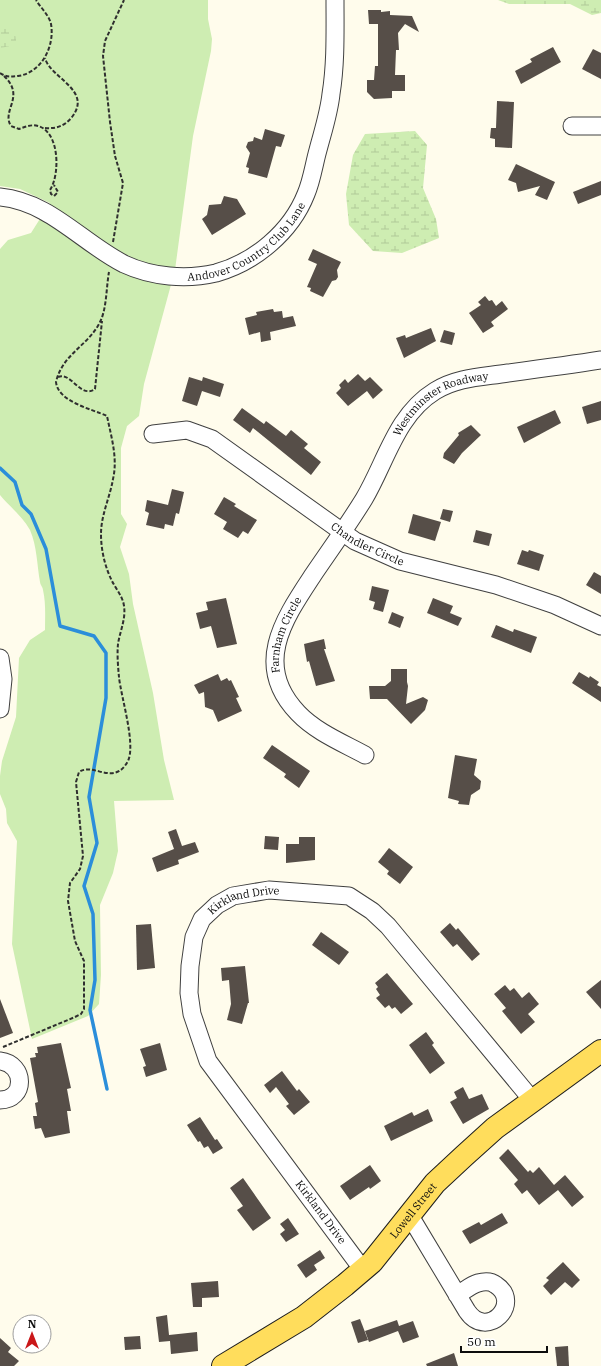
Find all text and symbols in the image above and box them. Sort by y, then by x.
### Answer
street label: Andover Country Club Lane [187,200,308,284]
street label: Westminster Roadway [390,369,489,438]
street label: Chandler Circle [328,519,405,569]
street label: Farnham Circle [268,594,304,674]
street label: Kirkland Drive [204,883,280,917]
street label: Kirkland Drive [293,1177,349,1247]
street label: Lowell Street [387,1180,440,1241]
north arrow [12,1314,52,1354]
text: N [28,1317,37,1331]
scale bar [461,1328,547,1354]
text: 50 m [467,1334,496,1349]

